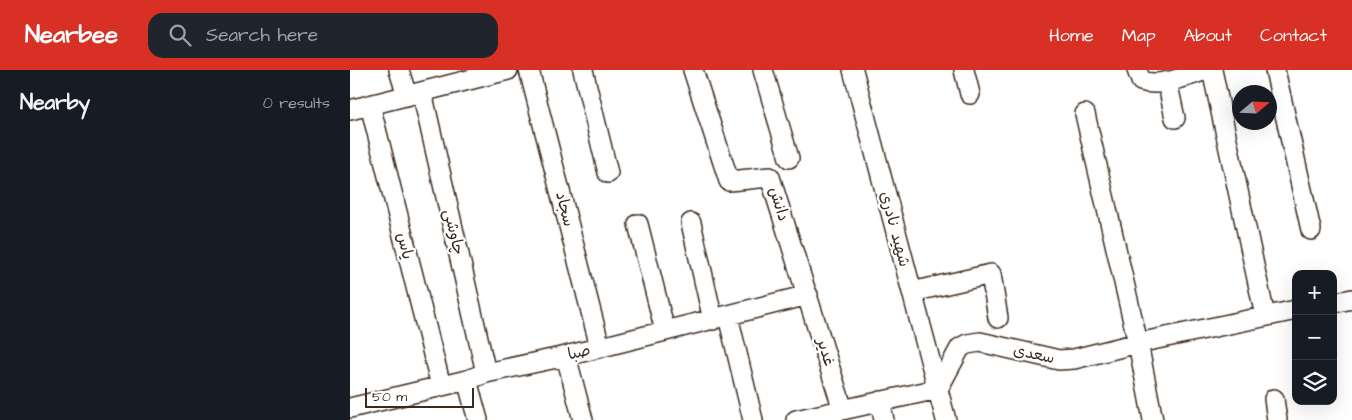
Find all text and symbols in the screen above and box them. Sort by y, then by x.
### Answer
search box [148,13,498,58]
text: Nearbee [25,18,118,52]
icon: search [166,21,194,49]
text: Search here [206,22,318,49]
text: Home [1049,23,1094,48]
text: Map [1122,23,1156,48]
text: About [1184,23,1232,48]
text: Contact [1260,23,1327,48]
north arrow [1232,85,1277,130]
text: Nearby [20,88,90,117]
text: 0 results [263,92,330,114]
street label: دانش [763,184,795,224]
street label: سجاد [550,189,580,229]
street label: شهید نادری [874,189,916,269]
street label: چاوشی [438,207,470,257]
street label: یاس [391,230,419,262]
map controls [1292,270,1337,405]
button: + [1292,270,1337,315]
button: − [1292,315,1337,360]
street label: غدیر [811,333,841,369]
street label: صبا [565,339,593,365]
street label: سعدی [1011,339,1057,369]
button: layers [1292,360,1337,405]
scale bar [365,385,474,408]
text: 50 m [372,387,407,407]

